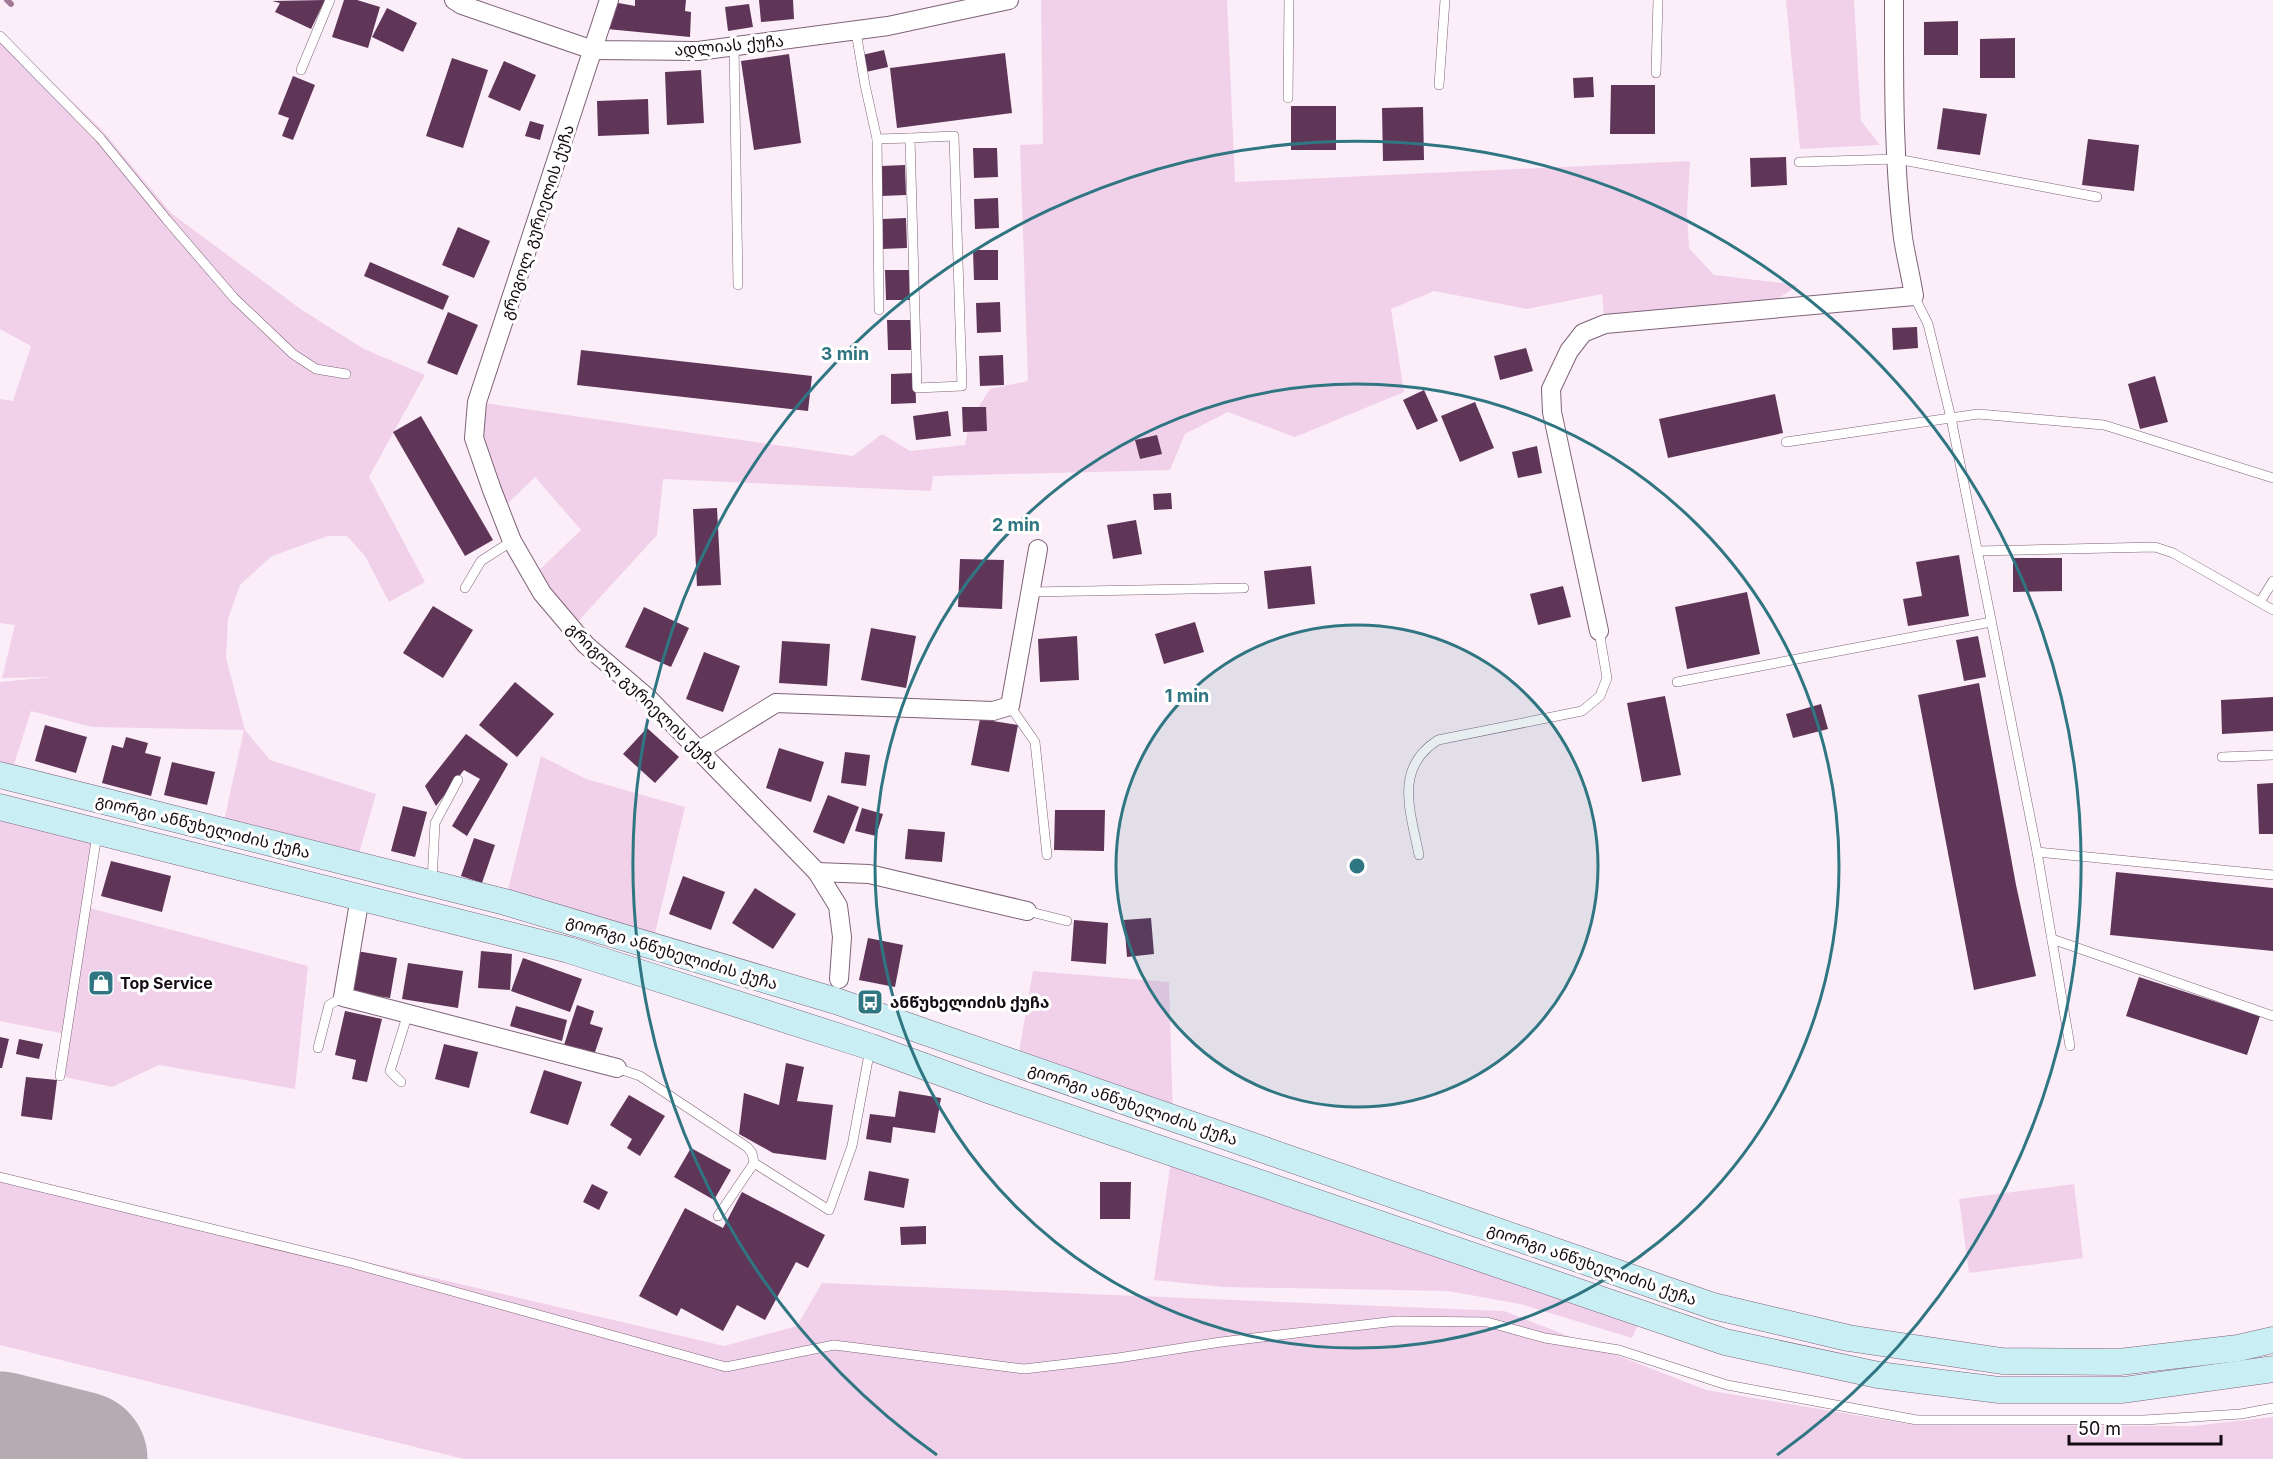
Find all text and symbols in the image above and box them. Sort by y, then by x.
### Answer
street label: ადლიას ქუჩა [673,30,785,61]
street label: გრიგოლ გურიელის ქუჩა [496,122,579,322]
text: 3 min [821,343,869,364]
text: 2 min [992,514,1040,535]
street label: გრიგოლ გურიელის ქუჩა [562,618,723,775]
text: 1 min [1165,685,1209,706]
street label: გიორგი ანწუხელიძის ქუჩა [93,790,312,863]
centre of rings [1347,856,1367,876]
street label: გიორგი ანწუხელიძის ქუჩა [563,910,780,995]
shop icon: Top Service [86,968,116,998]
place label: Top Service [120,973,213,993]
bus stop icon: ანწუხელიძის ქუჩა [855,987,885,1017]
place label: ანწუხელიძის ქუჩა [890,992,1049,1013]
street label: გიორგი ანწუხელიძის ქუჩა [1025,1059,1240,1150]
street label: გიორგი ანწუხელიძის ქუჩა [1484,1219,1699,1310]
scale bar [2069,1408,2220,1446]
text: 50 m [2078,1418,2121,1439]

